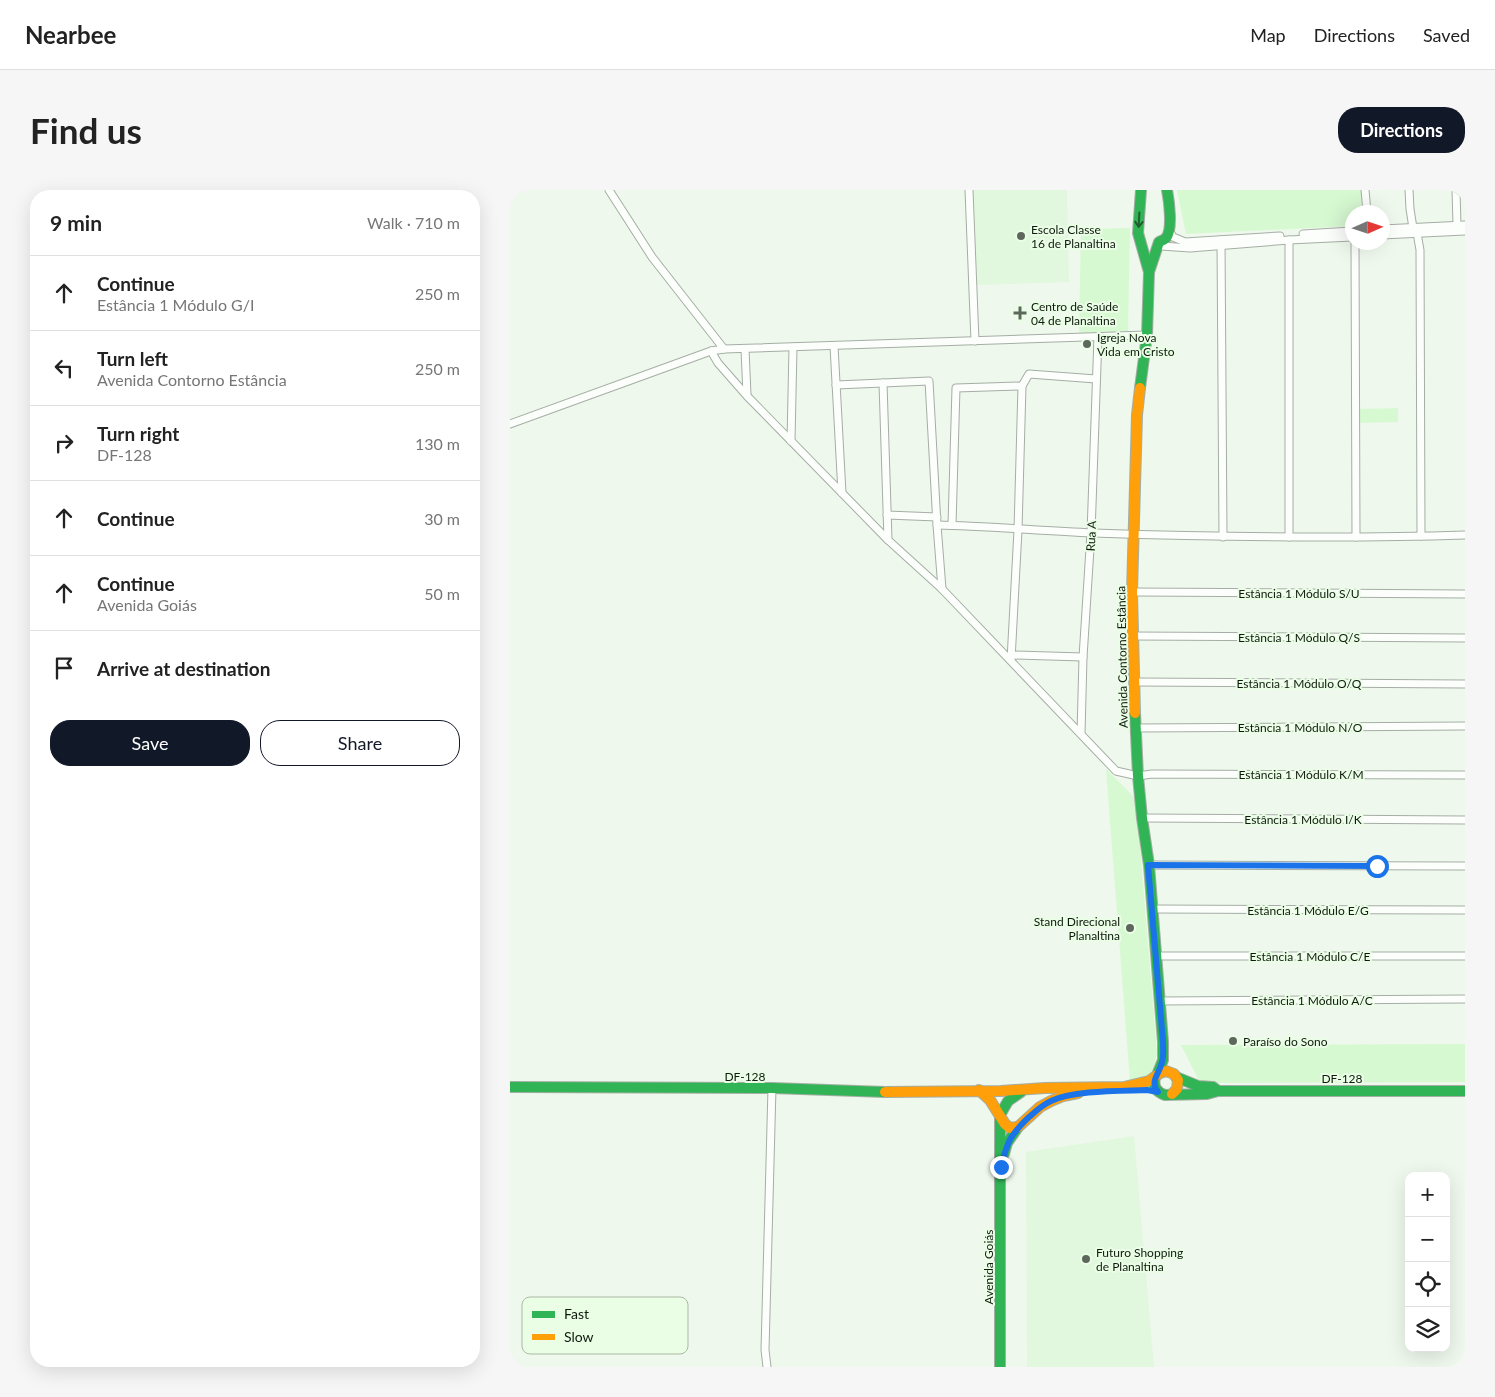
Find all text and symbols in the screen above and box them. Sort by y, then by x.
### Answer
text: Nearbee [25,20,116,49]
text: Map [1250,24,1286,46]
text: Directions [1314,24,1395,46]
text: Saved [1423,24,1470,46]
button: Directions [1338,107,1465,153]
text: Find us [30,109,142,151]
north arrow [1345,205,1390,250]
text: 9 min [50,210,102,235]
one-way arrow [1134,211,1143,227]
text: Walk · 710 m [367,213,460,232]
place label: Escola Classe 16 de Planaltina [1031,222,1116,251]
marker: Escola Classe 16 de Planaltina [1015,230,1027,242]
text: Continue [97,272,175,295]
icon: ahead [50,279,78,307]
text: 250 m [415,284,460,303]
text: Estância 1 Módulo G/I [97,295,254,314]
place label: Centro de Saúde 04 de Planaltina [1031,299,1118,328]
marker: Centro de Saúde 04 de Planaltina [1013,306,1027,320]
place label: Igreja Nova Vida em Cristo [1097,330,1175,359]
marker: Igreja Nova Vida em Cristo [1081,338,1093,350]
text: Turn left [97,347,168,370]
icon: left [50,354,78,382]
text: 250 m [415,359,460,378]
text: Avenida Contorno Estância [97,370,287,389]
text: Turn right [97,422,179,445]
icon: right [50,429,78,457]
text: 130 m [415,434,460,453]
text: DF-128 [97,445,152,464]
icon: ahead [50,504,78,532]
text: Continue [97,507,175,530]
text: 30 m [424,509,460,528]
street label: Rua A [1083,519,1099,552]
text: Continue [97,572,175,595]
icon: ahead [50,579,78,607]
text: 50 m [424,584,460,603]
street label: Avenida Contorno Estância [1113,586,1131,728]
street label: Estância 1 Módulo S/U [1238,586,1360,601]
text: Avenida Goiás [97,595,197,614]
street label: Estância 1 Módulo Q/S [1238,630,1360,645]
icon: arrive [50,654,78,682]
text: Arrive at destination [97,657,270,680]
street label: Estância 1 Módulo O/Q [1237,676,1362,691]
button: Save [50,720,250,766]
button: Share [260,720,460,766]
street label: Estância 1 Módulo N/O [1238,720,1363,735]
street label: Estância 1 Módulo K/M [1238,767,1364,782]
street label: Estância 1 Módulo I/K [1244,812,1362,827]
route start [1366,855,1389,878]
street label: Estância 1 Módulo E/G [1247,903,1369,918]
place label: Stand Direcional Planaltina [1034,914,1120,943]
marker: Stand Direcional Planaltina [1124,922,1136,934]
street label: Estância 1 Módulo C/E [1250,949,1371,964]
street label: Estância 1 Módulo A/C [1251,993,1373,1008]
place label: Paraíso do Sono [1243,1034,1328,1049]
marker: Paraíso do Sono [1227,1035,1239,1047]
street label: DF-128 [724,1069,766,1084]
street label: DF-128 [1321,1071,1363,1086]
route end [990,1156,1013,1179]
map controls [1405,1172,1450,1352]
button: + [1405,1172,1450,1217]
button: − [1405,1217,1450,1262]
street label: Avenida Goiás [981,1230,996,1304]
place label: Futuro Shopping de Planaltina [1096,1245,1183,1274]
marker: Futuro Shopping de Planaltina [1080,1253,1092,1265]
button: locate [1405,1262,1450,1307]
legend [522,1297,688,1354]
text: Fast [564,1305,589,1322]
button: layers [1405,1307,1450,1352]
text: Slow [564,1328,594,1345]

